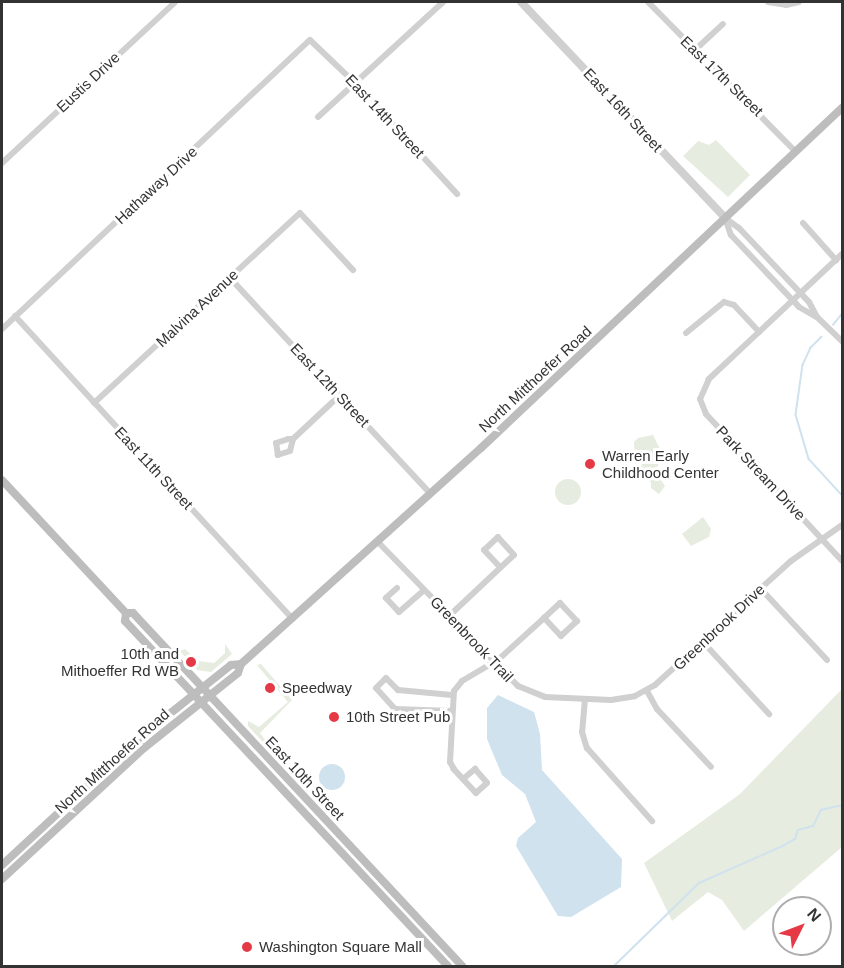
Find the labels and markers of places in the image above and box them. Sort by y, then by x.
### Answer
place label: Warren Early Childhood Center [602,446,719,481]
marker: Warren Early Childhood Center [583,457,597,471]
place label: 10th and Mithoeffer Rd WB [61,644,179,679]
marker: 10th and Mithoeffer Rd WB [184,655,198,669]
place label: Speedway [282,679,352,697]
marker: Speedway [263,681,277,695]
place label: 10th Street Pub [346,708,450,726]
marker: 10th Street Pub [327,710,341,724]
place label: Washington Square Mall [259,938,422,956]
marker: Washington Square Mall [240,940,254,954]

